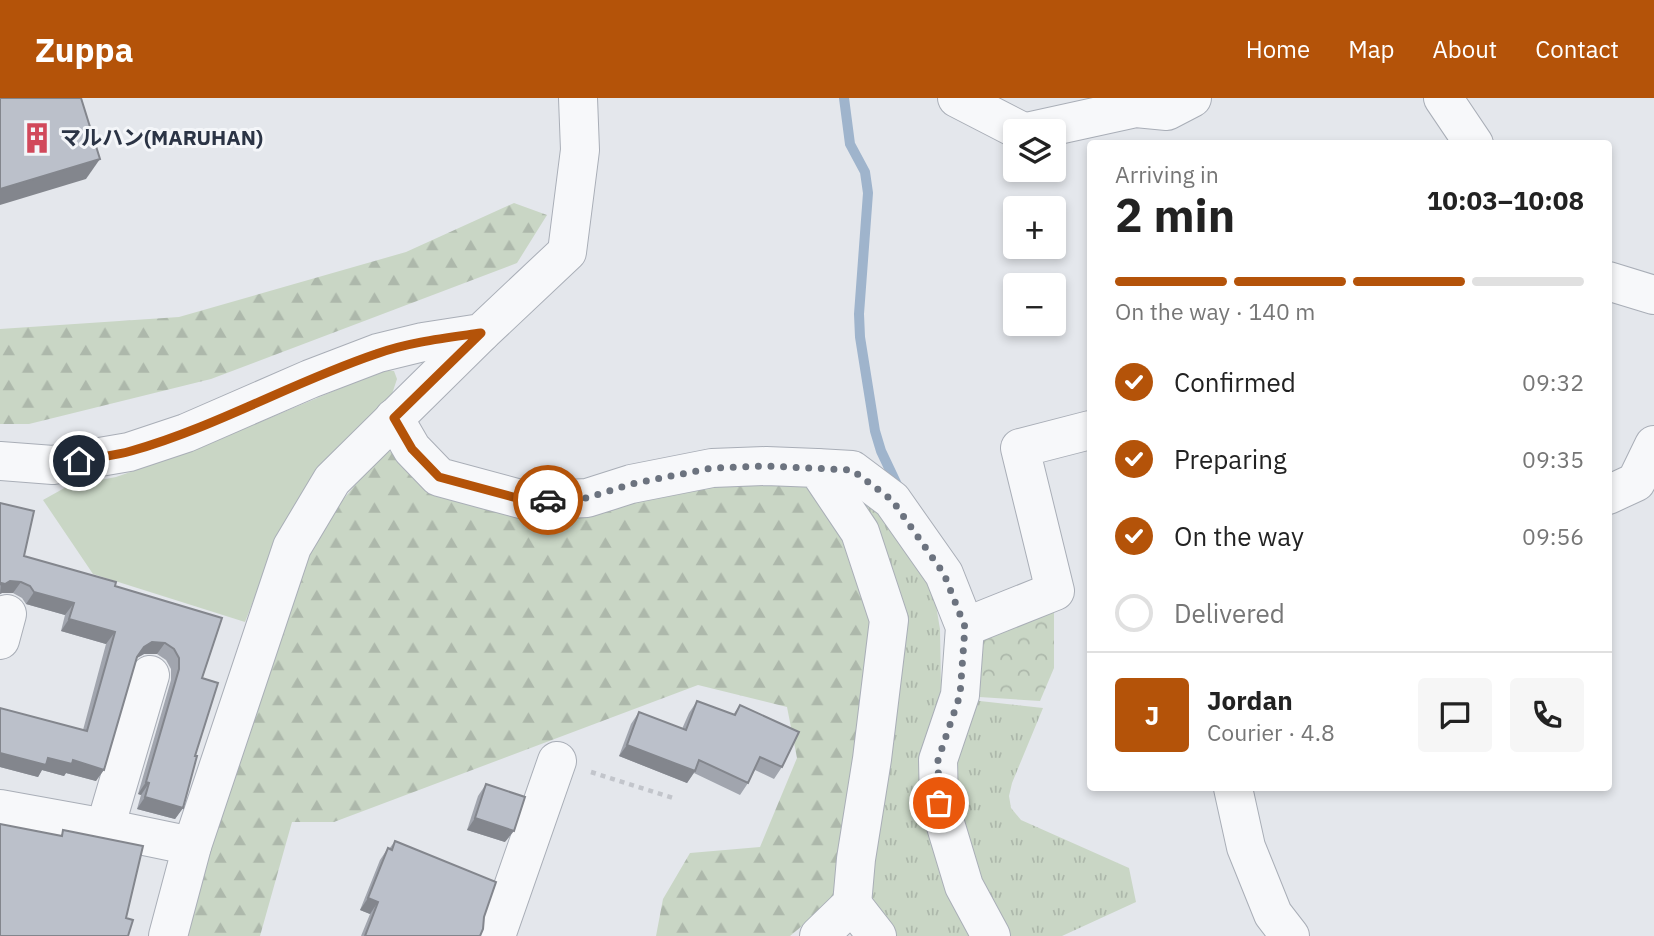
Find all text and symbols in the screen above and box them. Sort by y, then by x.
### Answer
text: Zuppa [35,28,133,71]
text: Home [1246,33,1310,65]
text: Map [1348,33,1394,65]
text: About [1432,33,1497,65]
text: Contact [1535,33,1619,65]
map controls [1003,119,1066,336]
button: layers [1003,119,1066,182]
building icon: マルハン(MARUHAN) [20,121,54,155]
place label: マルハン(MARUHAN) [60,123,263,151]
text: Arriving in [1115,159,1219,189]
text: 10:03–10:08 [1427,183,1584,217]
text: 2 min [1115,185,1235,245]
button: + [1003,196,1066,259]
button: − [1003,273,1066,336]
text: On the way · 140 m [1115,296,1315,326]
icon: check [1115,363,1153,401]
text: Confirmed [1174,365,1296,399]
text: 09:32 [1522,367,1584,397]
pin [49,431,109,491]
icon: check [1115,440,1153,478]
icon: home [60,442,98,480]
text: Preparing [1174,442,1287,476]
text: 09:35 [1522,444,1584,474]
courier [513,465,583,535]
icon: car [529,481,567,519]
icon: check [1115,517,1153,555]
text: On the way [1174,519,1304,553]
text: 09:56 [1522,521,1584,551]
text: Delivered [1174,596,1285,630]
button: chat [1418,678,1492,752]
button: phone [1510,678,1584,752]
text: Jordan [1207,683,1293,717]
text: J [1145,698,1159,732]
text: Courier · 4.8 [1207,717,1335,747]
pin [909,773,969,833]
icon: bag [920,784,958,822]

